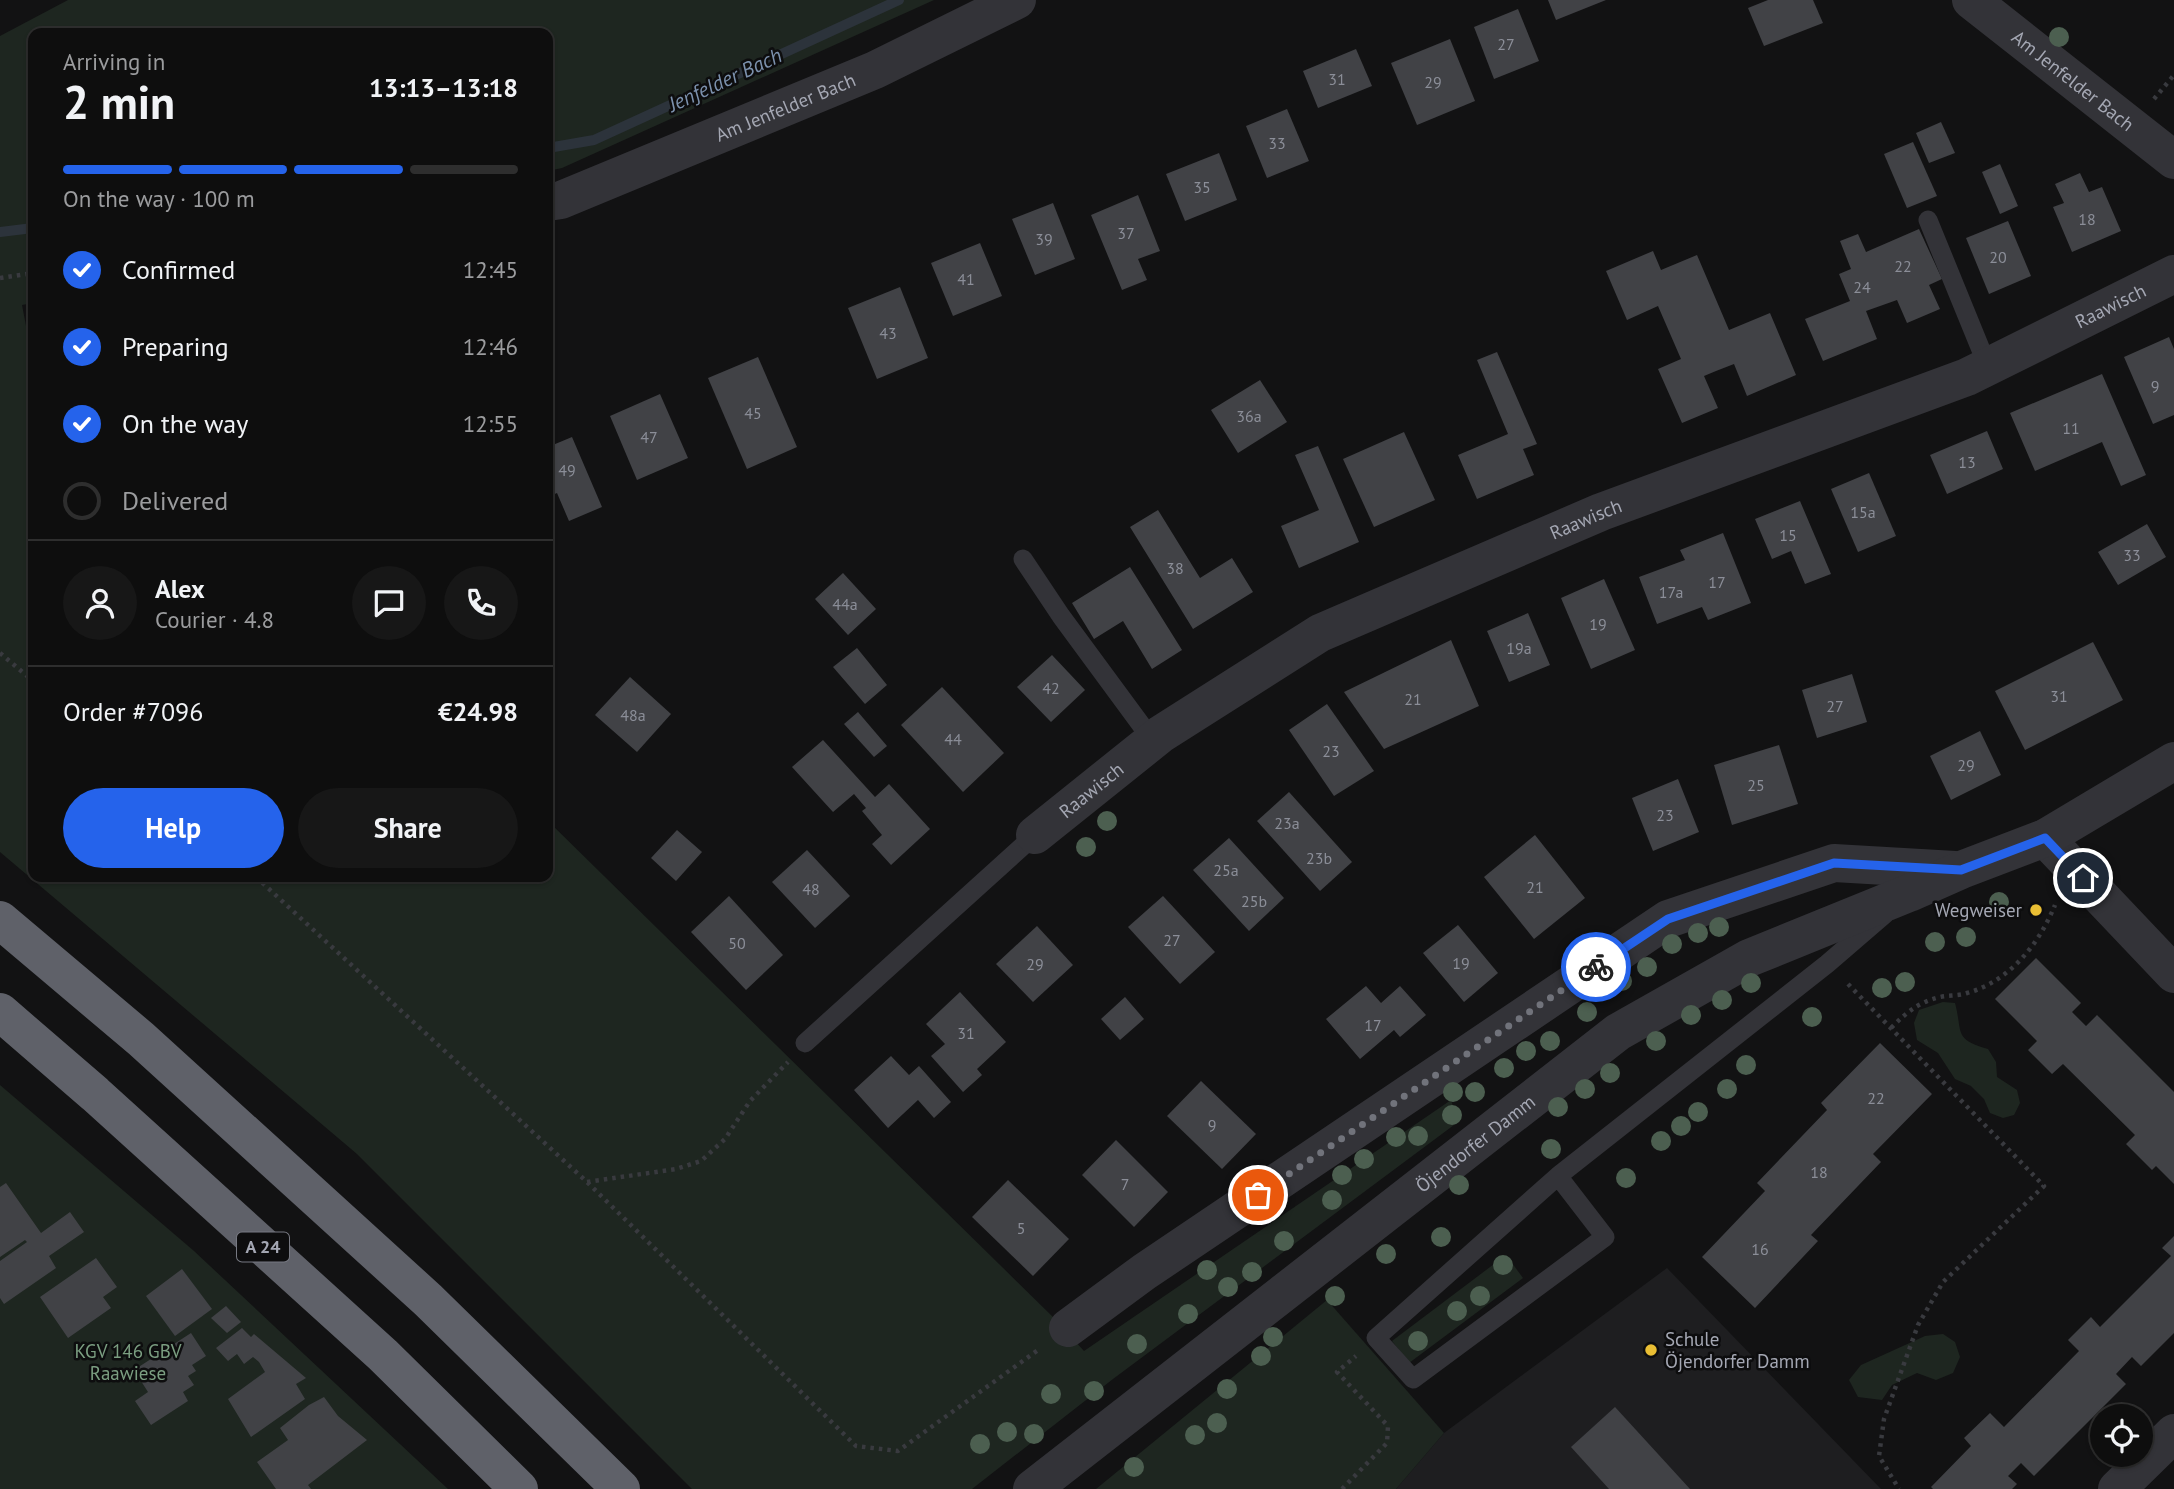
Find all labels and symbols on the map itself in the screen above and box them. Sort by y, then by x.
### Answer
street label: Am Jenfelder Bach [2007,25,2139,136]
house number: 27 [1497,34,1515,54]
water label: Jenfelder Bach [662,41,786,119]
street label: Am Jenfelder Bach [712,67,859,147]
house number: 31 [1328,69,1346,89]
house number: 29 [1424,72,1442,92]
house number: 33 [1268,133,1286,153]
house number: 35 [1193,177,1211,197]
house number: 18 [2078,209,2096,229]
house number: 37 [1117,223,1135,243]
house number: 39 [1035,229,1053,249]
house number: 20 [1989,247,2007,267]
house number: 22 [1894,256,1912,276]
house number: 41 [957,269,975,289]
house number: 24 [1853,277,1871,297]
street label: Raawisch [2071,278,2150,333]
house number: 43 [879,323,897,343]
house number: 9 [2151,376,2159,396]
house number: 45 [744,403,762,423]
house number: 36a [1236,406,1262,426]
house number: 11 [2062,418,2080,438]
house number: 47 [640,427,658,447]
house number: 13 [1958,452,1976,472]
house number: 49 [558,460,576,480]
street label: Raawisch [1546,493,1625,545]
house number: 15a [1850,502,1876,522]
house number: 15 [1779,525,1797,545]
house number: 33 [2123,545,2141,565]
house number: 38 [1166,558,1184,578]
house number: 17 [1708,572,1726,592]
house number: 17a [1659,582,1683,602]
house number: 44a [832,594,858,614]
house number: 19 [1589,614,1607,634]
house number: 19a [1506,638,1532,658]
house number: 42 [1042,678,1060,698]
house number: 31 [2050,686,2068,706]
house number: 21 [1404,689,1422,709]
house number: 27 [1826,696,1844,716]
house number: 48a [620,705,646,725]
house number: 44 [944,729,962,749]
house number: 23 [1322,741,1340,761]
house number: 29 [1957,755,1975,775]
street label: Raawisch [1054,757,1128,823]
house number: 25 [1747,775,1765,795]
house number: 23 [1656,805,1674,825]
house number: 23a [1274,813,1300,833]
house number: 23b [1306,848,1332,868]
pin [2053,848,2113,908]
house number: 25a [1213,860,1239,880]
house number: 21 [1526,877,1544,897]
house number: 48 [802,879,820,899]
house number: 25b [1241,891,1267,911]
place label: Wegweiser [1935,898,2023,922]
marker: Wegweiser [2028,902,2044,918]
house number: 27 [1163,930,1181,950]
courier [1561,932,1631,1002]
house number: 50 [728,933,746,953]
house number: 19 [1452,953,1470,973]
house number: 29 [1026,954,1044,974]
house number: 17 [1364,1015,1382,1035]
house number: 31 [957,1023,975,1043]
house number: 22 [1867,1088,1885,1108]
street label: Öjendorfer Damm [1411,1089,1540,1197]
house number: 9 [1208,1115,1216,1135]
house number: 18 [1810,1162,1828,1182]
pin [1228,1165,1288,1225]
house number: 7 [1121,1174,1129,1194]
house number: 5 [1017,1218,1025,1238]
road number: A 24 [237,1232,289,1262]
house number: 16 [1751,1239,1769,1259]
place label: Schule Öjendorfer Damm [1665,1327,1810,1373]
park label: KGV 146 GBV Raawiese [74,1339,182,1385]
marker: Schule Öjendorfer Damm [1643,1342,1659,1358]

